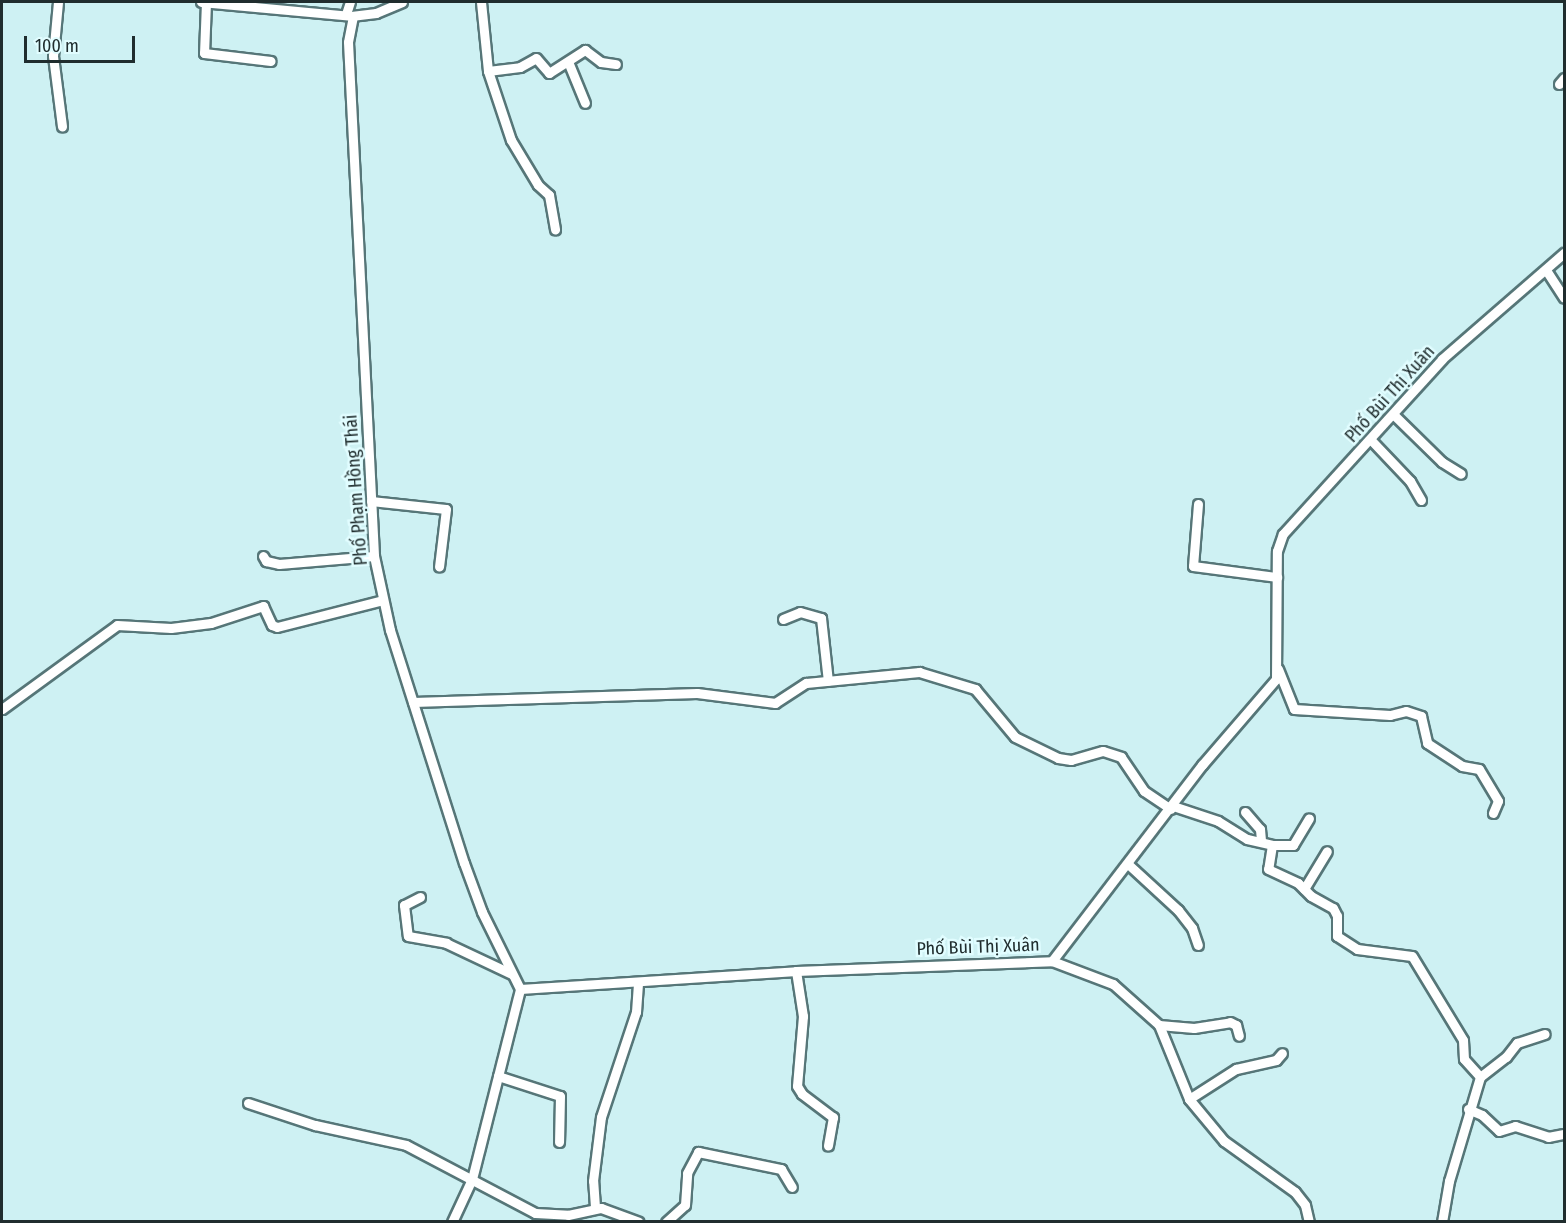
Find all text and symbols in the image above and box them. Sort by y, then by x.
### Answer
scale bar [27,24,138,62]
text: 100 m [35,35,79,57]
street label: Phố Bùi Thị Xuân [1341,341,1439,447]
street label: Phố Phạm Hồng Thái [340,414,372,566]
street label: Phố Bùi Thị Xuân [916,934,1040,960]

